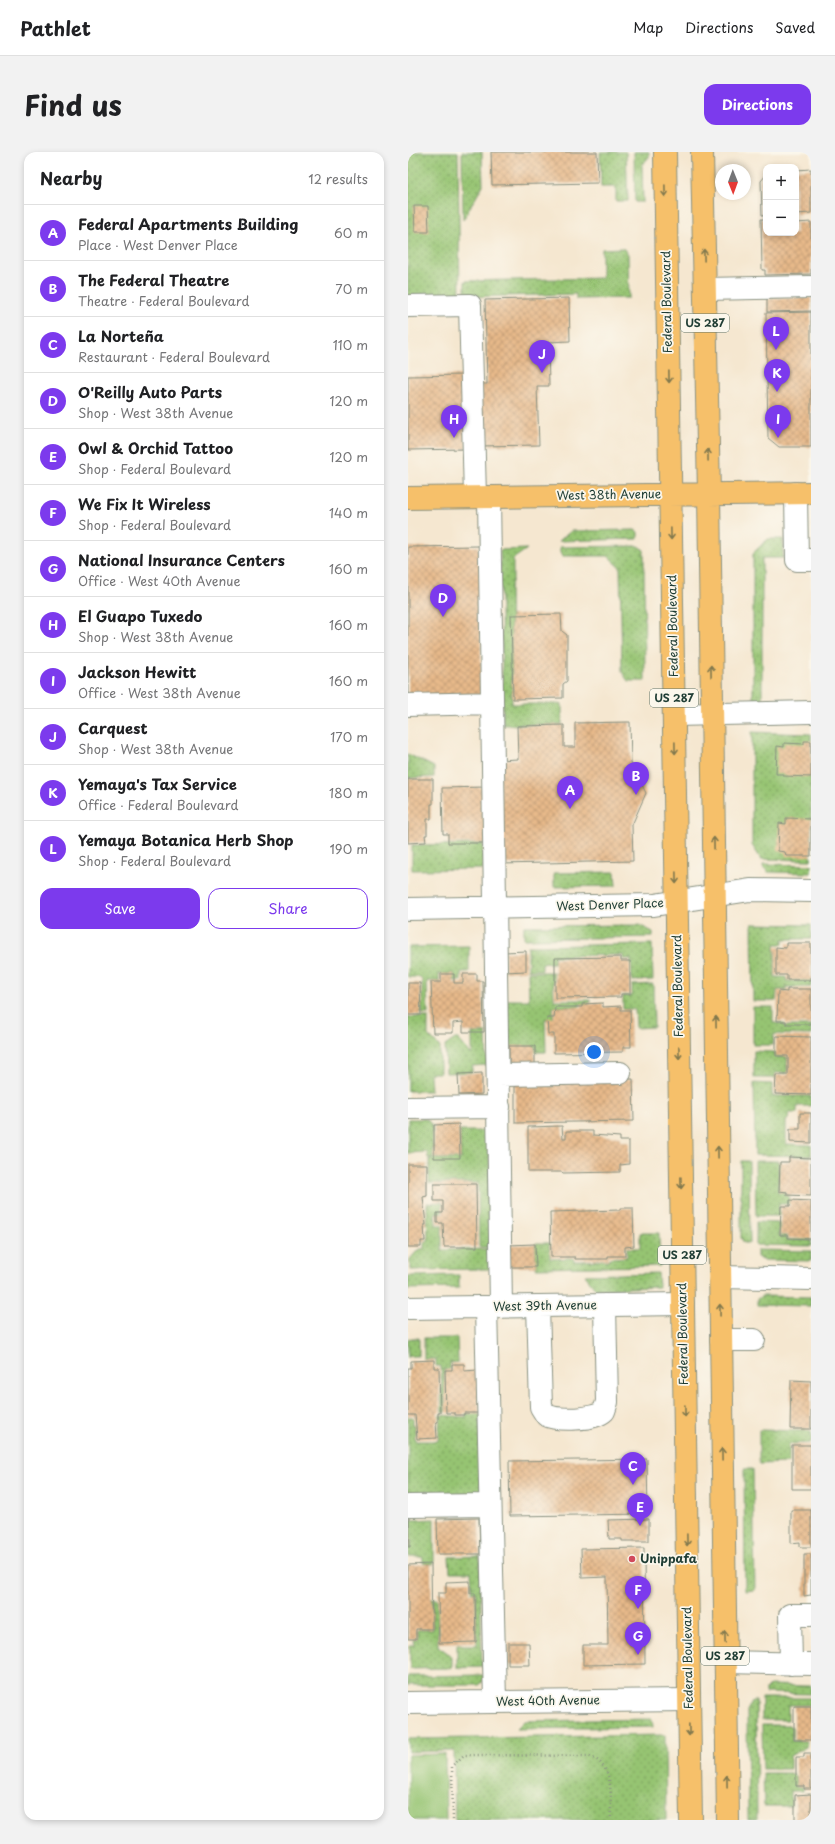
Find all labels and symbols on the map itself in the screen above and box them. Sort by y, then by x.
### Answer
north arrow [715,164,751,200]
one-way arrow [662,184,669,197]
one-way arrow [700,249,708,262]
street label: Federal Boulevard [656,250,676,354]
road number: US 287 [681,314,729,332]
pin: L [763,317,789,350]
pin: J [529,340,555,373]
pin: K [764,359,790,392]
one-way arrow [665,370,673,383]
pin: H [441,405,467,438]
pin: I [765,405,791,438]
one-way arrow [705,449,712,462]
street label: West 38th Avenue [557,484,662,504]
one-way arrow [668,527,675,540]
street label: Federal Boulevard [662,574,682,678]
pin: D [430,584,456,617]
one-way arrow [707,665,715,678]
road number: US 287 [650,689,698,707]
one-way arrow [671,741,679,754]
pin: B [623,762,649,795]
pin: A [557,776,583,809]
one-way arrow [710,837,718,850]
one-way arrow [673,871,680,884]
street label: West Denver Place [556,893,664,915]
street label: Federal Boulevard [667,934,687,1038]
one-way arrow [712,1016,720,1029]
your location [584,1042,604,1062]
one-way arrow [675,1046,683,1059]
one-way arrow [714,1146,722,1159]
one-way arrow [677,1176,685,1189]
road number: US 287 [658,1246,706,1264]
street label: Federal Boulevard [672,1282,692,1386]
street label: West 39th Avenue [493,1295,597,1315]
one-way arrow [717,1304,724,1317]
one-way arrow [681,1404,688,1417]
one-way arrow [718,1448,726,1461]
pin: C [620,1452,646,1485]
pin: E [627,1493,653,1526]
one-way arrow [683,1533,690,1546]
place label: Unippafa [640,1549,698,1567]
marker: Unippafa [627,1554,637,1564]
pin: F [625,1576,651,1609]
street label: Federal Boulevard [677,1606,697,1710]
pin: G [625,1622,651,1655]
one-way arrow [721,1631,729,1644]
road number: US 287 [701,1647,749,1665]
street label: West 40th Avenue [496,1690,601,1710]
one-way arrow [685,1723,693,1736]
one-way arrow [723,1775,731,1788]

